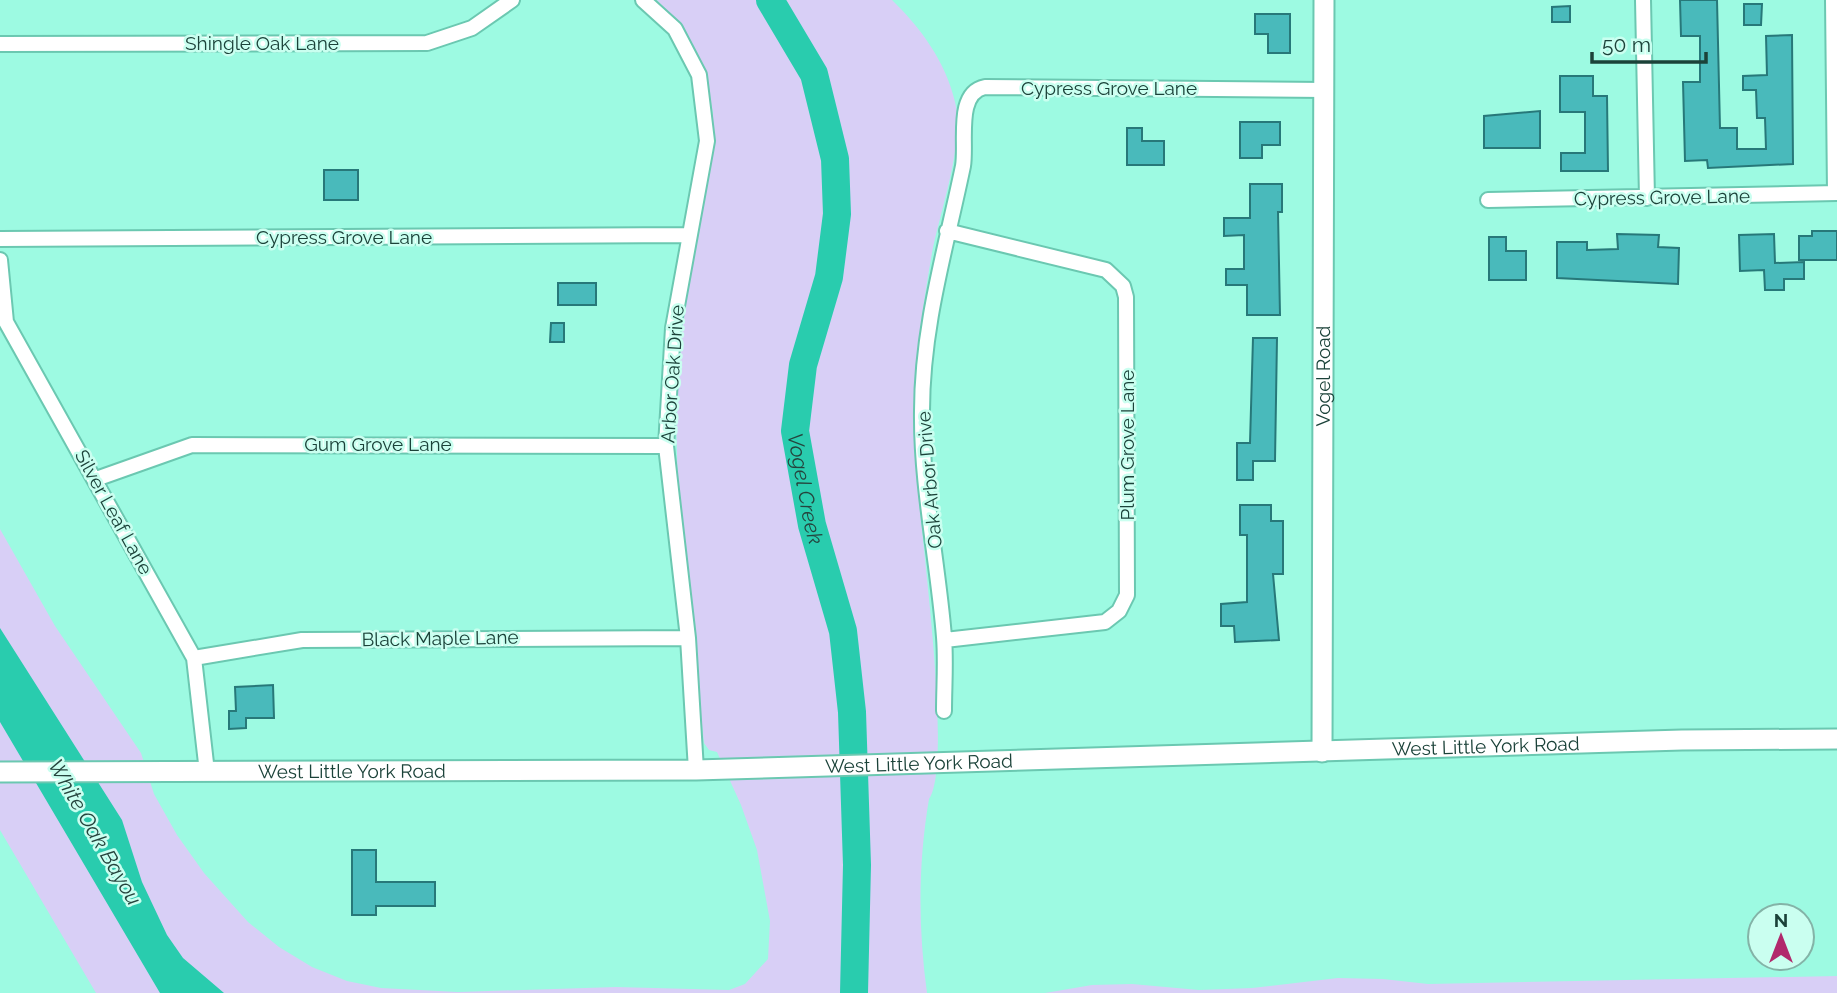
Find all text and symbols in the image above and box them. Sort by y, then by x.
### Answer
scale bar [1592,21,1706,65]
street label: Shingle Oak Lane [185,32,339,54]
text: 50 m [1602,32,1651,57]
street label: Cypress Grove Lane [1021,77,1197,99]
street label: Cypress Grove Lane [1574,184,1750,210]
street label: Cypress Grove Lane [256,226,432,248]
street label: Arbor Oak Drive [656,304,688,444]
street label: Vogel Road [1312,326,1334,426]
street label: Plum Grove Lane [1116,370,1138,520]
street label: Oak Arbor Drive [912,410,946,550]
water label: Vogel Creek [783,431,829,547]
street label: Gum Grove Lane [304,433,452,455]
street label: Silver Leaf Lane [71,446,157,578]
street label: Black Maple Lane [361,626,519,650]
street label: West Little York Road [1391,732,1580,760]
street label: West Little York Road [825,749,1013,777]
water label: White Oak Bayou [43,755,147,909]
street label: West Little York Road [258,760,446,782]
north arrow [1746,902,1816,972]
text: N [1774,909,1788,931]

